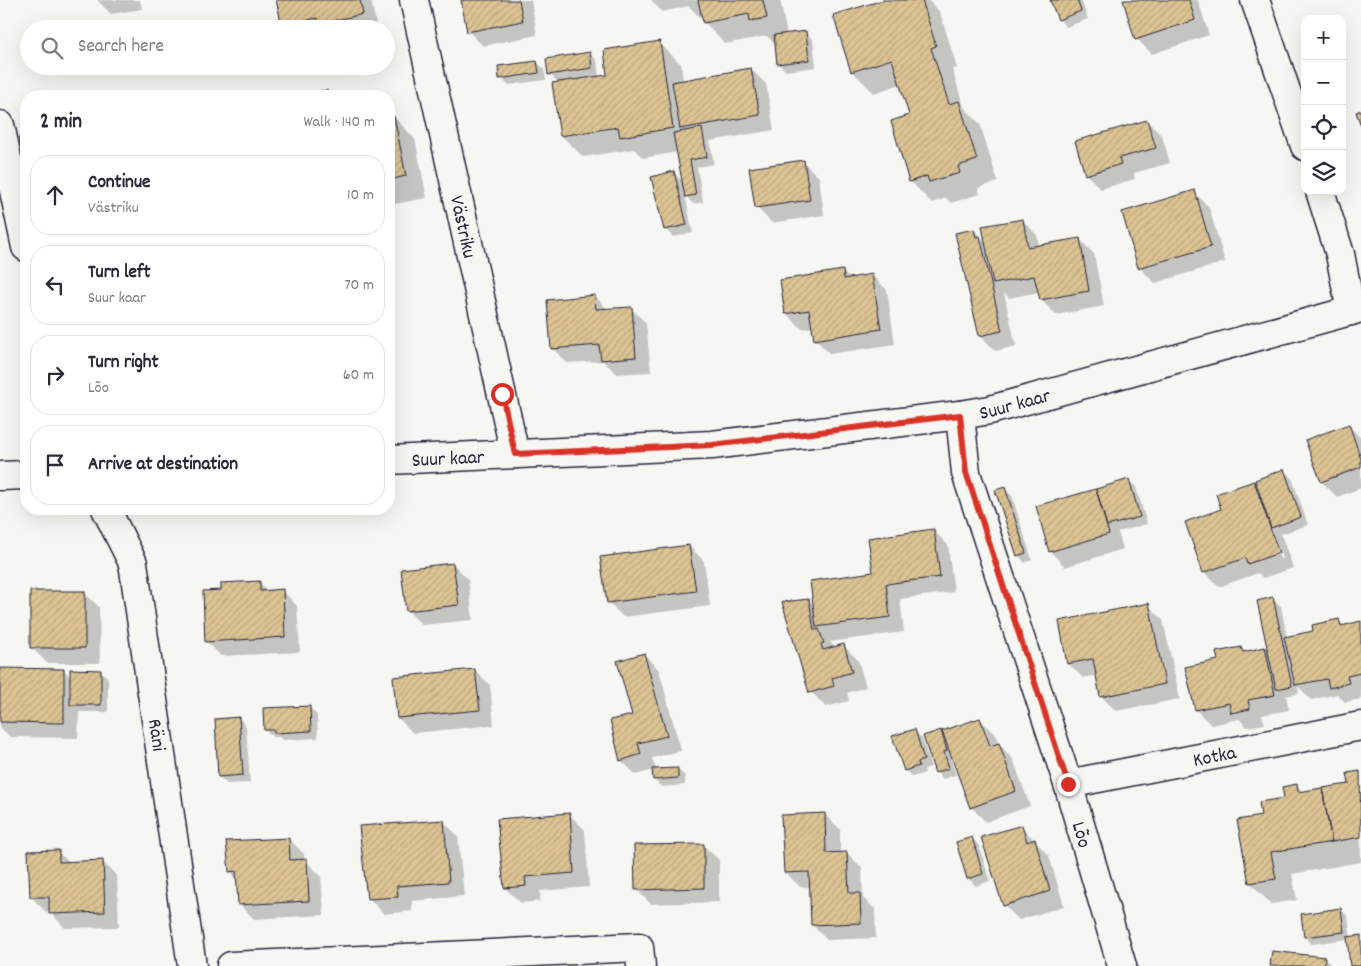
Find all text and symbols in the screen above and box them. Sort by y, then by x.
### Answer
map controls [1301,15,1346,195]
button: + [1301,15,1346,60]
search box [20,20,395,75]
icon: search [38,34,66,62]
text: Search here [78,34,164,61]
button: − [1301,60,1346,105]
button: locate [1301,105,1346,150]
text: 2 min [40,108,82,138]
text: Walk · 140 m [303,111,375,134]
button: layers [1301,150,1346,195]
text: Continue [88,170,150,197]
icon: ahead [41,181,69,209]
text: 10 m [347,184,374,207]
street label: Västriku [441,193,482,261]
text: Västriku [88,197,139,220]
text: Turn left [88,260,151,287]
icon: left [41,271,69,299]
text: 70 m [344,274,374,297]
text: Suur kaar [88,287,146,310]
text: Turn right [88,350,159,377]
icon: right [41,361,69,389]
text: 60 m [343,364,374,387]
text: Lõo [88,377,109,400]
route start [491,383,514,406]
street label: Suur kaar [978,383,1055,429]
street label: Suur kaar [411,445,486,476]
icon: arrive [41,451,69,479]
text: Arrive at destination [88,452,238,479]
street label: Räni [139,717,171,754]
street label: Kotka [1191,740,1239,776]
route end [1057,773,1080,796]
street label: Lõo [1063,819,1097,852]

